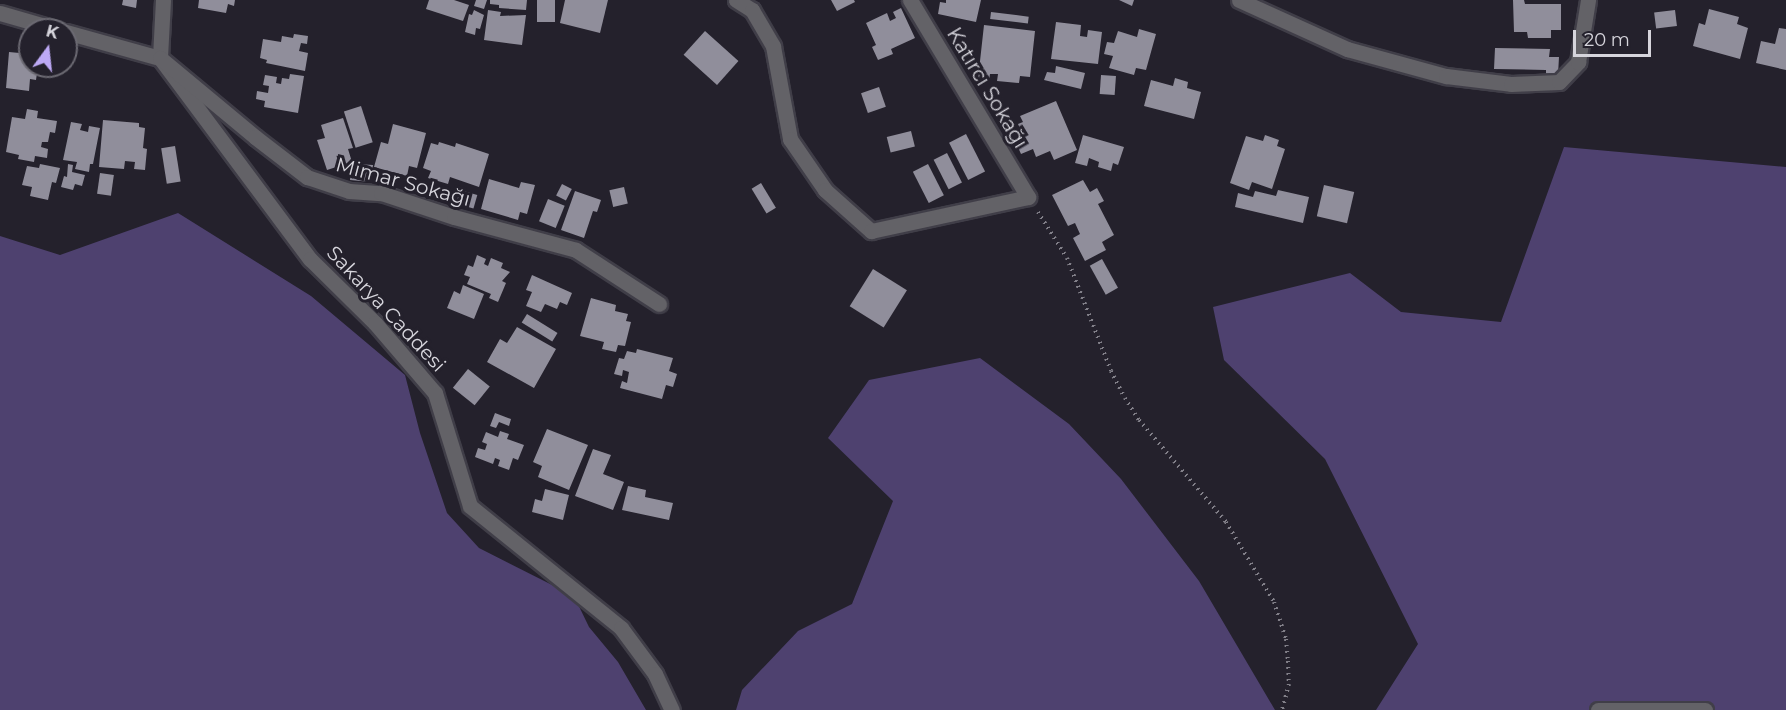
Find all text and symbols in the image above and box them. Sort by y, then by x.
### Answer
north arrow [18,18,78,78]
scale bar [1576,18,1654,56]
text: K [44,21,60,43]
street label: Katırcı Sokağı [942,23,1032,153]
text: 20 m [1584,29,1630,51]
street label: Mimar Sokağı [333,153,473,211]
street label: Sakarya Caddesi [322,241,450,377]

